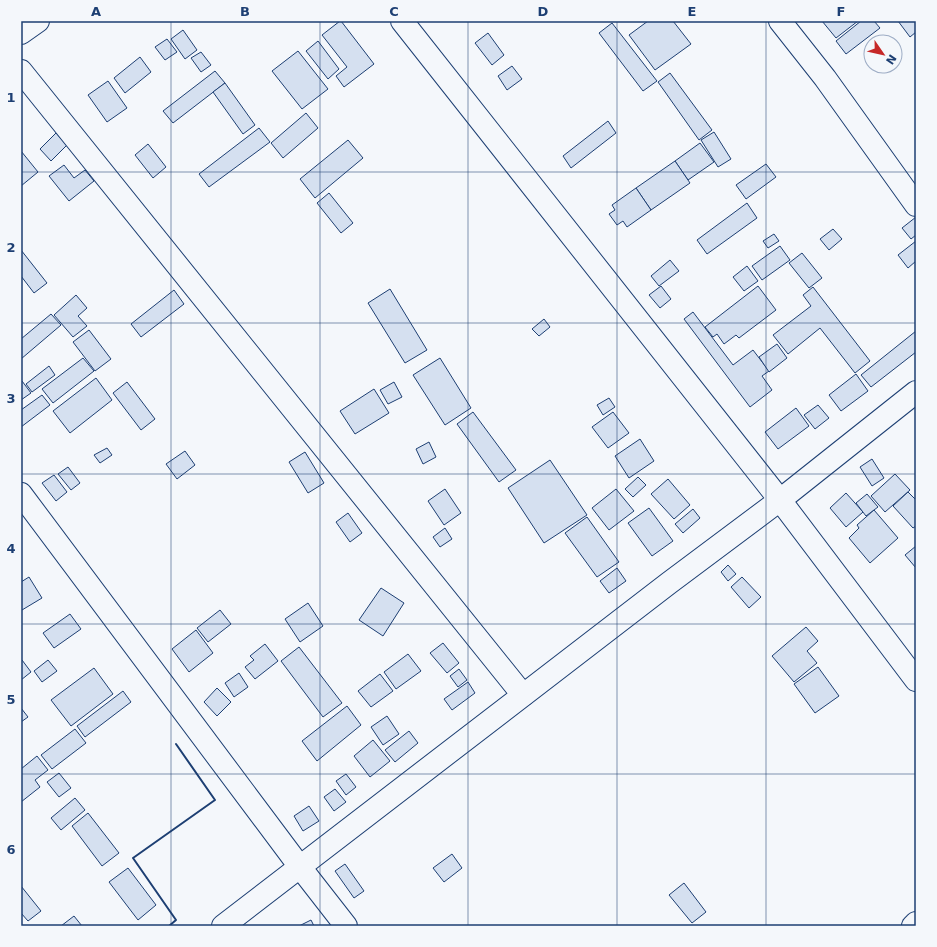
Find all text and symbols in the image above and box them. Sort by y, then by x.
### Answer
text: A [91,4,101,19]
text: B [240,4,250,19]
text: C [389,4,399,19]
text: D [538,4,549,19]
text: E [688,4,696,19]
text: F [837,4,845,19]
north arrow [863,34,903,74]
text: N [883,52,899,67]
text: 1 [6,90,16,105]
text: 2 [6,240,16,255]
text: 3 [6,391,16,406]
text: 4 [6,541,16,556]
text: 5 [6,692,16,707]
text: 6 [6,842,16,857]

